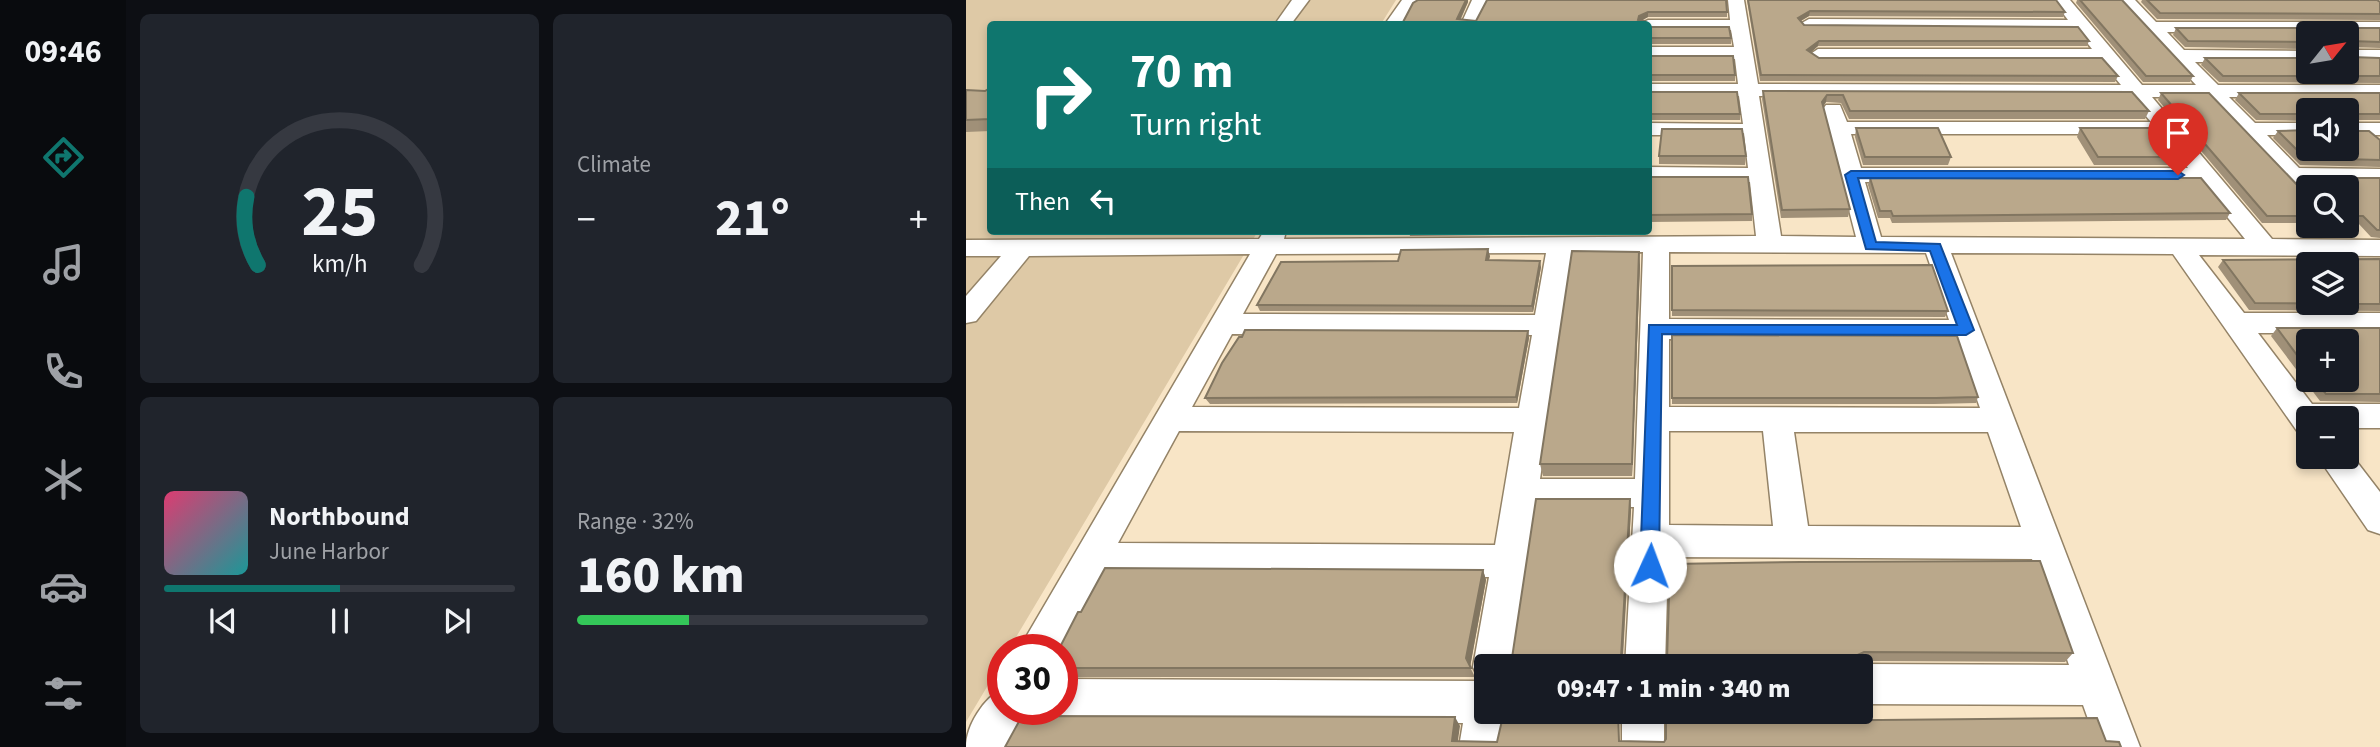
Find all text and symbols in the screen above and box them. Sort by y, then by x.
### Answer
north arrow [2296,21,2359,84]
map controls [2296,21,2359,469]
text: 09:46 [24,29,102,75]
text: 70 m [1130,37,1234,107]
icon: right [1015,49,1106,140]
button: sound [2296,98,2359,161]
text: Turn right [1130,102,1261,148]
pin [2148,103,2208,175]
icon: arrive [2159,114,2197,152]
icon: directions [39,133,88,182]
text: Climate [577,148,651,181]
text: 25 [301,160,378,264]
button: search [2296,175,2359,238]
text: 21° [715,182,790,256]
icon: left [1084,182,1122,220]
text: Then [1015,183,1070,220]
text: − [577,193,596,247]
text: + [909,193,928,247]
icon: music [39,240,88,289]
text: km/h [312,245,367,281]
button: layers [2296,252,2359,315]
button: + [2296,329,2359,392]
icon: phone [39,347,88,396]
button: − [2296,406,2359,469]
icon: climate [39,455,88,504]
text: Northbound [269,498,410,535]
text: Range · 32% [577,505,694,538]
position arrow [1613,529,1687,603]
text: June Harbor [269,535,389,568]
text: 160 km [577,539,745,613]
icon: car [39,562,88,611]
icon: previous [204,602,242,640]
icon: pause [321,602,359,640]
icon: next [438,602,476,640]
speed limit sign: 30 [987,634,1078,725]
icon: filters [39,669,88,718]
text: 09:47 · 1 min · 340 m [1557,670,1790,707]

